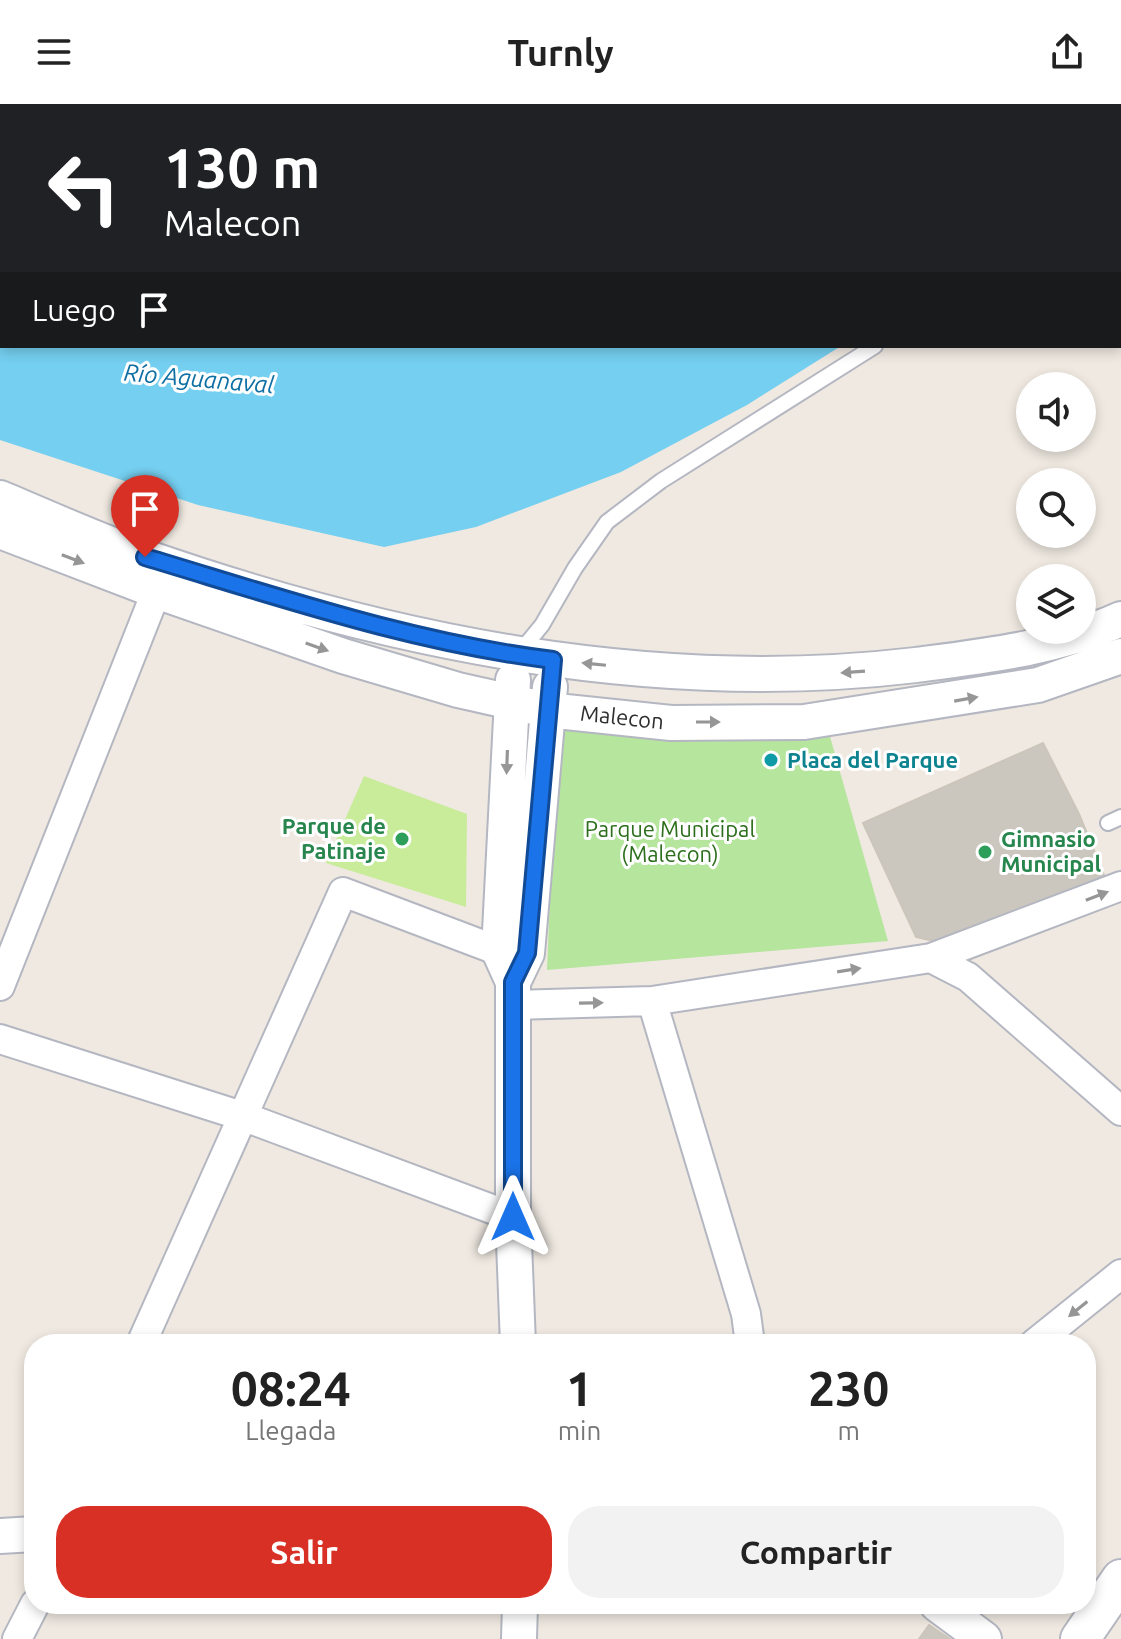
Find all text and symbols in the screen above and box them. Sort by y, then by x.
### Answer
icon: menu [32,30,76,74]
icon: share [1045,30,1089,74]
text: Turnly [507,32,614,73]
icon: left [32,136,136,240]
text: 130 m [164,136,320,199]
text: Malecon [164,202,301,243]
icon: arrive [132,288,176,332]
text: Luego [32,293,116,327]
water label: Río Aguanaval [123,358,276,399]
map controls [1016,372,1096,644]
button: sound [1016,372,1096,452]
button: search [1016,468,1096,548]
pin [111,475,179,557]
icon: arrive [123,487,167,531]
one-way arrow [61,553,85,566]
button: layers [1016,564,1096,644]
one-way arrow [306,641,330,653]
one-way arrow [581,658,606,671]
one-way arrow [840,665,865,678]
one-way arrow [954,692,979,704]
street label: Malecon [579,700,665,733]
one-way arrow [696,716,721,729]
place label: Placa del Parque [787,747,958,772]
one-way arrow [500,750,513,775]
marker: Placa del Parque [762,751,780,769]
place label: Parque de Patinaje [282,813,386,863]
park label: Parque Municipal (Malecon) [585,816,755,867]
place label: Gimnasio Municipal [1001,826,1101,876]
marker: Parque de Patinaje [393,830,411,848]
marker: Gimnasio Municipal [976,843,994,861]
one-way arrow [1085,889,1109,902]
one-way arrow [837,964,862,976]
one-way arrow [579,996,604,1009]
position arrow [471,1175,555,1259]
one-way arrow [1068,1300,1088,1317]
text: 08:24 [231,1361,351,1415]
text: 1 [566,1361,593,1415]
text: 230 [808,1361,889,1415]
text: Llegada [245,1416,336,1445]
text: min [558,1416,601,1445]
text: m [837,1416,860,1445]
button: Salir [56,1506,552,1598]
button: Compartir [568,1506,1064,1598]

